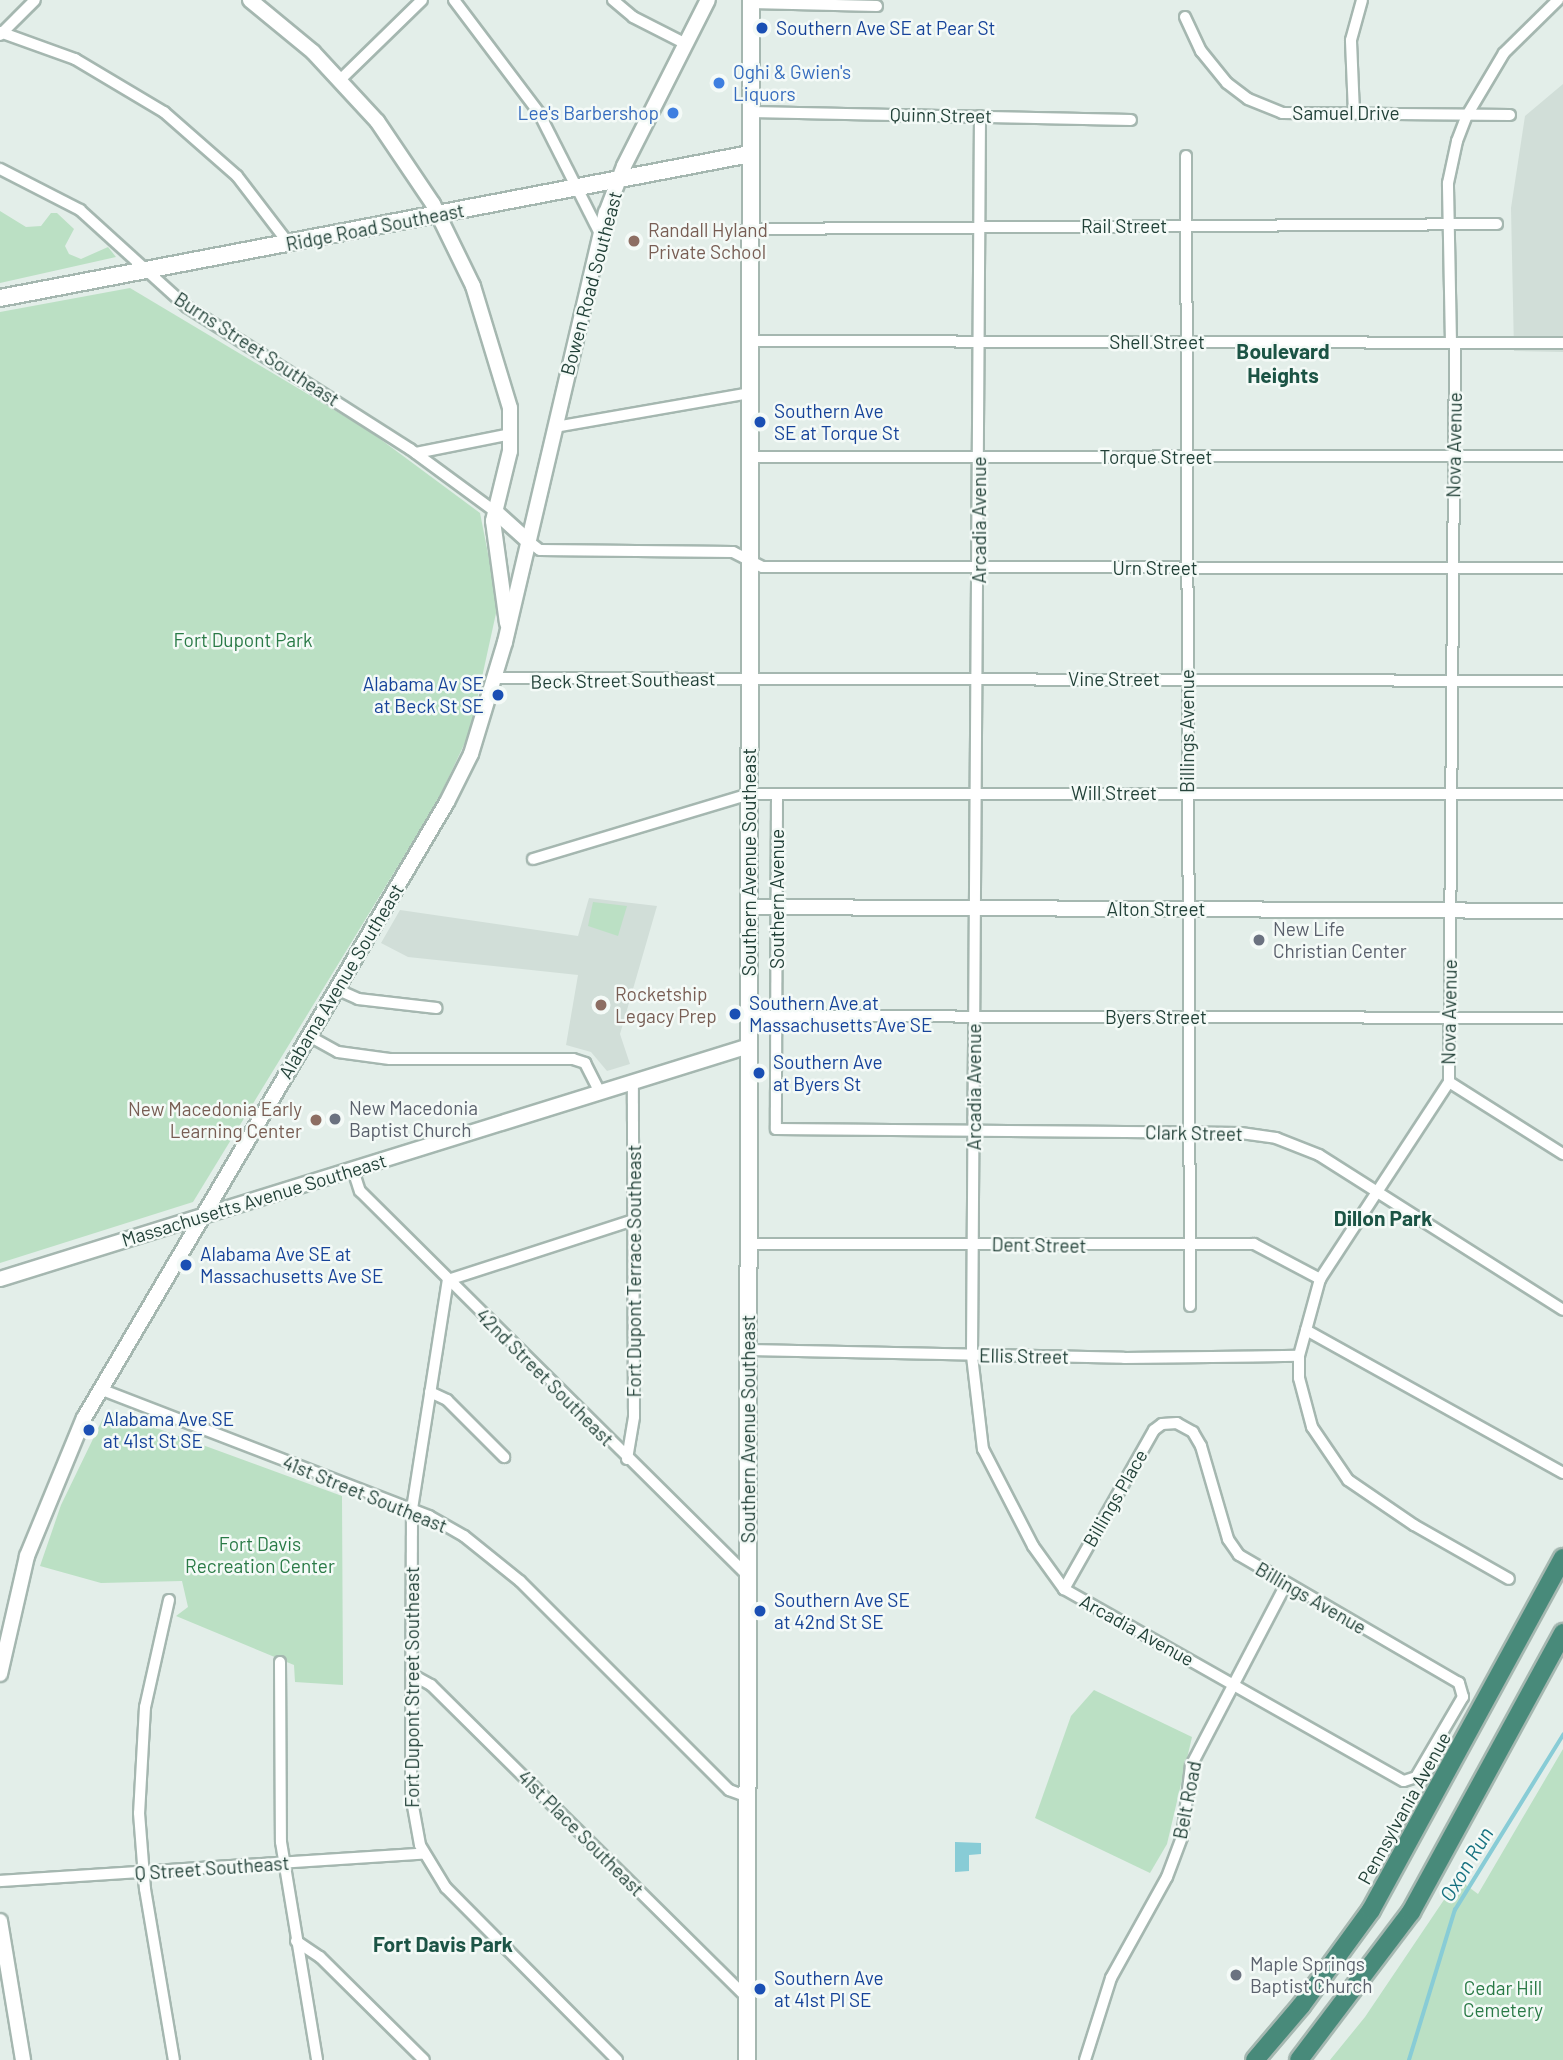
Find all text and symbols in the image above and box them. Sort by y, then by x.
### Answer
place label: Southern Ave SE at Pear St [776,17,995,39]
marker: Southern Ave SE at Pear St [754,20,770,36]
place label: Oghi & Gwien's Liquors [733,61,851,105]
marker: Oghi & Gwien's Liquors [711,75,727,91]
place label: Lee's Barbershop [518,102,659,124]
street label: Samuel Drive [1292,102,1400,124]
street label: Quinn Street [890,103,992,127]
marker: Lee's Barbershop [665,105,681,121]
street label: Bowen Road Southeast [555,188,627,378]
street label: Ridge Road Southeast [284,199,466,255]
street label: Rail Street [1081,215,1167,237]
place label: Randall Hyland Private School [648,219,768,263]
marker: Randall Hyland Private School [626,233,642,249]
street label: Burns Street Southeast [170,287,344,411]
street label: Shell Street [1109,331,1205,353]
district label: Boulevard Heights [1236,338,1330,388]
street label: Nova Avenue [1442,392,1466,498]
place label: Southern Ave SE at Torque St [774,400,900,444]
marker: Southern Ave SE at Torque St [752,414,768,430]
street label: Torque Street [1100,446,1212,468]
street label: Arcadia Avenue [968,456,990,584]
street label: Urn Street [1112,557,1198,579]
park label: Fort Dupont Park [174,629,312,651]
street label: Beck Street Southeast [530,667,716,693]
street label: Vine Street [1068,668,1160,690]
street label: Billings Avenue [1176,669,1198,793]
place label: Alabama Av SE at Beck St SE [363,673,484,717]
marker: Alabama Av SE at Beck St SE [490,687,506,703]
street label: Southern Avenue Southeast [738,748,760,976]
street label: Will Street [1071,782,1157,804]
street label: Southern Avenue [766,829,788,969]
street label: Alabama Avenue Southeast [274,879,408,1083]
street label: Alton Street [1107,898,1205,920]
place label: New Life Christian Center [1273,918,1407,962]
marker: New Life Christian Center [1251,932,1267,948]
street label: Nova Avenue [1437,959,1461,1065]
place label: Rocketship Legacy Prep [615,983,717,1027]
place label: Southern Ave at Massachusetts Ave SE [749,992,932,1036]
marker: Rocketship Legacy Prep [593,997,609,1013]
marker: Southern Ave at Massachusetts Ave SE [727,1006,743,1022]
street label: Byers Street [1105,1006,1207,1028]
street label: Arcadia Avenue [963,1023,985,1151]
place label: Southern Ave at Byers St [773,1051,883,1095]
marker: Southern Ave at Byers St [751,1065,767,1081]
place label: New Macedonia Baptist Church [349,1097,478,1141]
place label: New Macedonia Early Learning Center [128,1098,302,1142]
marker: New Macedonia Baptist Church [327,1111,343,1127]
marker: New Macedonia Early Learning Center [308,1112,324,1128]
street label: Clark Street [1145,1121,1243,1145]
street label: Fort Dupont Terrace Southeast [623,1145,645,1397]
street label: Massachusetts Avenue Southeast [119,1149,389,1251]
district label: Dillon Park [1334,1205,1432,1231]
street label: Dent Street [991,1233,1087,1257]
place label: Alabama Ave SE at Massachusetts Ave SE [200,1243,383,1287]
marker: Alabama Ave SE at Massachusetts Ave SE [178,1257,194,1273]
street label: 42nd Street Southeast [472,1304,618,1450]
street label: Southern Avenue Southeast [737,1315,759,1543]
street label: Ellis Street [979,1344,1069,1368]
place label: Alabama Ave SE at 41st St SE [103,1408,234,1452]
marker: Alabama Ave SE at 41st St SE [81,1422,97,1438]
street label: Billings Place [1078,1445,1152,1551]
street label: 41st Street Southeast [279,1451,451,1537]
park label: Fort Davis Recreation Center [185,1533,335,1577]
street label: Billings Avenue [1252,1557,1370,1639]
street label: Fort Dupont Street Southeast [401,1566,423,1808]
place label: Southern Ave SE at 42nd St SE [774,1589,910,1633]
street label: Arcadia Avenue [1076,1589,1198,1671]
marker: Southern Ave SE at 42nd St SE [752,1603,768,1619]
street label: Pennsylvania Avenue [1353,1728,1455,1888]
street label: Belt Road [1168,1759,1206,1841]
street label: 41st Place Southeast [513,1765,649,1901]
water label: Oxon Run [1434,1822,1498,1906]
street label: Q Street Southeast [134,1851,290,1885]
district label: Fort Davis Park [373,1931,513,1957]
place label: Maple Springs Baptist Church [1250,1953,1372,1997]
place label: Southern Ave at 41st Pl SE [774,1967,884,2011]
marker: Maple Springs Baptist Church [1228,1967,1244,1983]
park label: Cedar Hill Cemetery [1463,1977,1543,2021]
marker: Southern Ave at 41st Pl SE [752,1981,768,1997]

